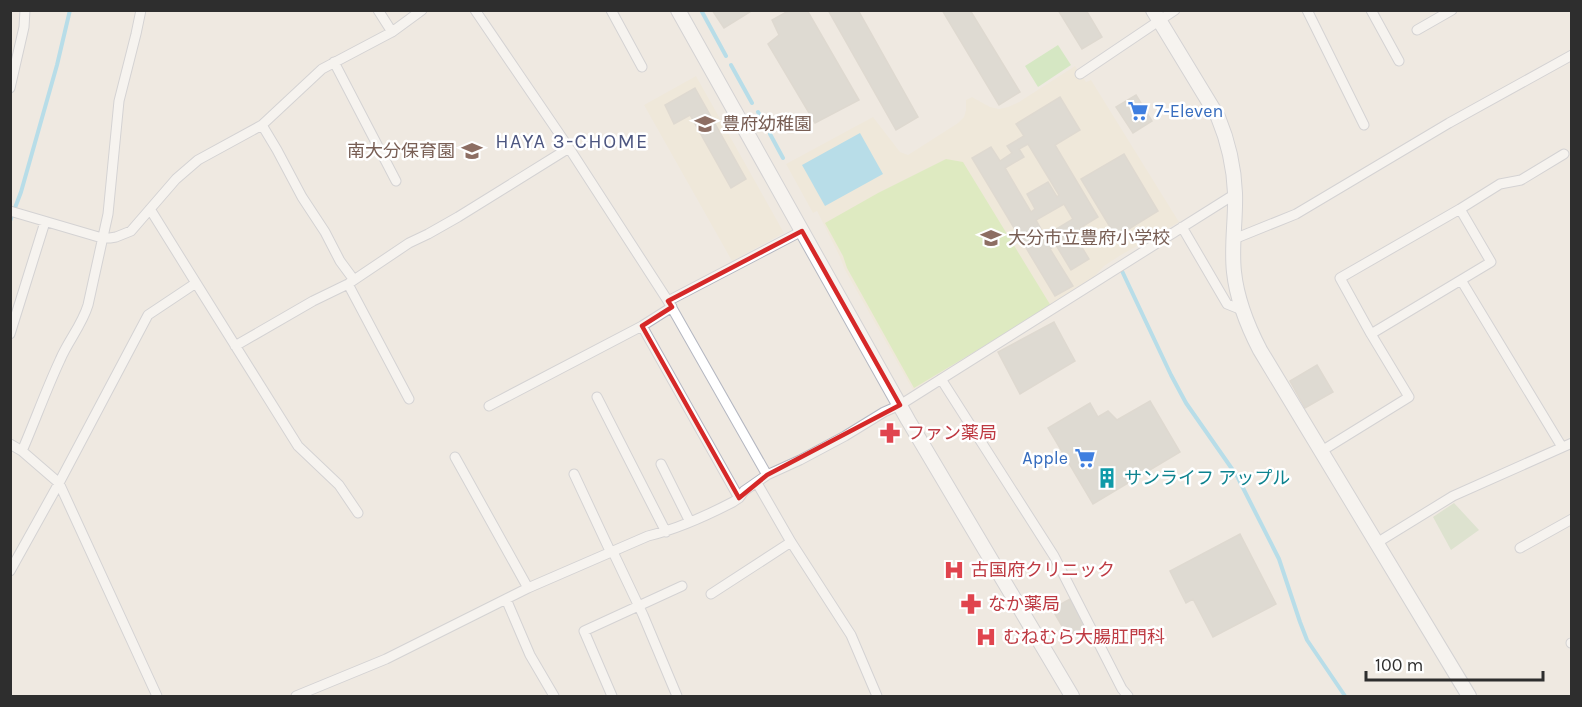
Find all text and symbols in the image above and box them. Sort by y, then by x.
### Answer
supermarket icon: 7-Eleven [1126,99,1150,123]
place label: 7-Eleven [1155,100,1223,122]
school or university icon: 豊府幼稚園 [693,112,717,136]
place label: 豊府幼稚園 [722,113,812,135]
district label: HAYA 3-CHOME [495,130,649,153]
school or university icon: 南大分保育園 [460,139,484,163]
place label: 南大分保育園 [347,140,455,162]
school or university icon: 大分市立豊府小学校 [979,226,1003,250]
place label: 大分市立豊府小学校 [1008,227,1170,249]
pharmacy icon: ファン薬局 [878,421,902,445]
place label: ファン薬局 [907,422,997,444]
supermarket icon: Apple [1073,446,1097,470]
place label: Apple [1022,447,1068,469]
building icon: サンライフ アップル [1095,466,1119,490]
place label: サンライフ アップル [1124,467,1290,489]
hospital icon: 古国府クリニック [942,558,966,582]
place label: 古国府クリニック [971,559,1115,581]
pharmacy icon: なか薬局 [959,592,983,616]
place label: なか薬局 [988,593,1060,615]
hospital icon: むねむら大腸肛門科 [974,625,998,649]
place label: むねむら大腸肛門科 [1003,626,1165,648]
scale bar [1366,644,1543,682]
text: 100 m [1375,654,1423,676]

